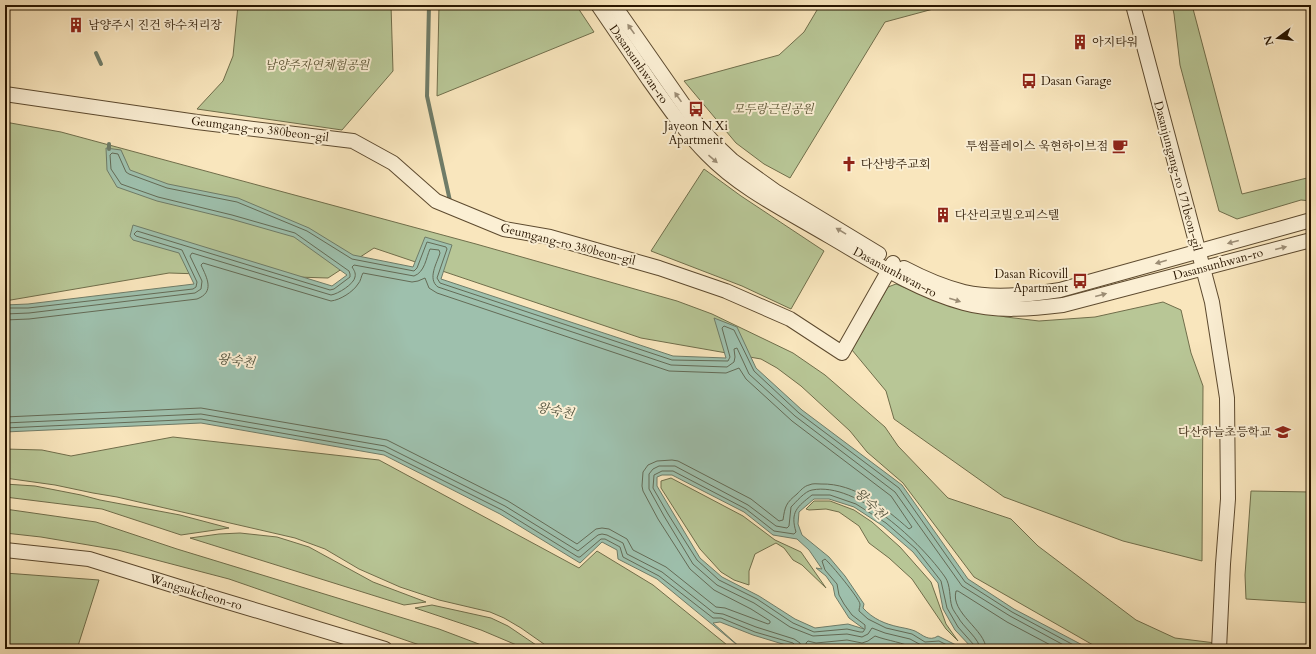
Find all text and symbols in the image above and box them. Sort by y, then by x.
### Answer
building icon: 남양주시 진건 하수처리장 [67,16,85,34]
place label: 남양주시 진건 하수처리장 [88,17,222,33]
north arrow [1258,18,1298,58]
street label: Dasansunhwan-ro [606,21,672,107]
one-way arrow [627,24,635,35]
building icon: 아지타워 [1071,33,1089,51]
text: N [1260,33,1277,47]
place label: 아지타워 [1092,34,1138,50]
park label: 남양주자연체험공원 [265,57,371,73]
bus stop icon: Dasan Garage [1020,72,1038,90]
place label: Dasan Garage [1041,73,1112,89]
one-way arrow [674,92,682,102]
street label: Dasanjungang-ro 171beon-gil [1150,99,1206,253]
bus stop icon: Jayeon N Xi Apartment [687,100,705,118]
park label: 모두랑근린공원 [732,101,815,117]
street label: Geumgang-ro 380beon-gil [190,113,330,145]
place label: Jayeon N Xi Apartment [662,118,729,148]
cafe icon: 투썸플레이스 욱현하이브점 [1111,137,1129,155]
place label: 투썸플레이스 욱현하이브점 [966,138,1108,154]
one-way arrow [708,155,718,164]
church icon: 다산방주교회 [840,155,858,173]
place label: 다산방주교회 [861,156,931,172]
building icon: 다산리코빌오피스텔 [934,206,952,224]
place label: 다산리코빌오피스텔 [955,207,1059,223]
street label: Geumgang-ro 380beon-gil [499,219,637,269]
one-way arrow [836,227,846,235]
one-way arrow [1227,239,1239,245]
street label: Dasansunhwan-ro [850,243,940,301]
street label: Dasansunhwan-ro [1171,244,1265,284]
one-way arrow [1274,244,1287,250]
one-way arrow [1154,259,1166,265]
place label: Dasan Ricovill Apartment [995,266,1068,296]
bus stop icon: Dasan Ricovill Apartment [1071,272,1089,290]
one-way arrow [1095,291,1107,297]
one-way arrow [949,297,961,303]
water label: 왕숙천 [216,350,257,372]
water label: 왕숙천 [535,399,577,424]
school or university icon: 다산하늘초등학교 [1274,423,1292,441]
place label: 다산하늘초등학교 [1178,424,1271,440]
water label: 왕숙천 [850,484,891,525]
street label: Wangsukcheon-ro [147,570,245,614]

